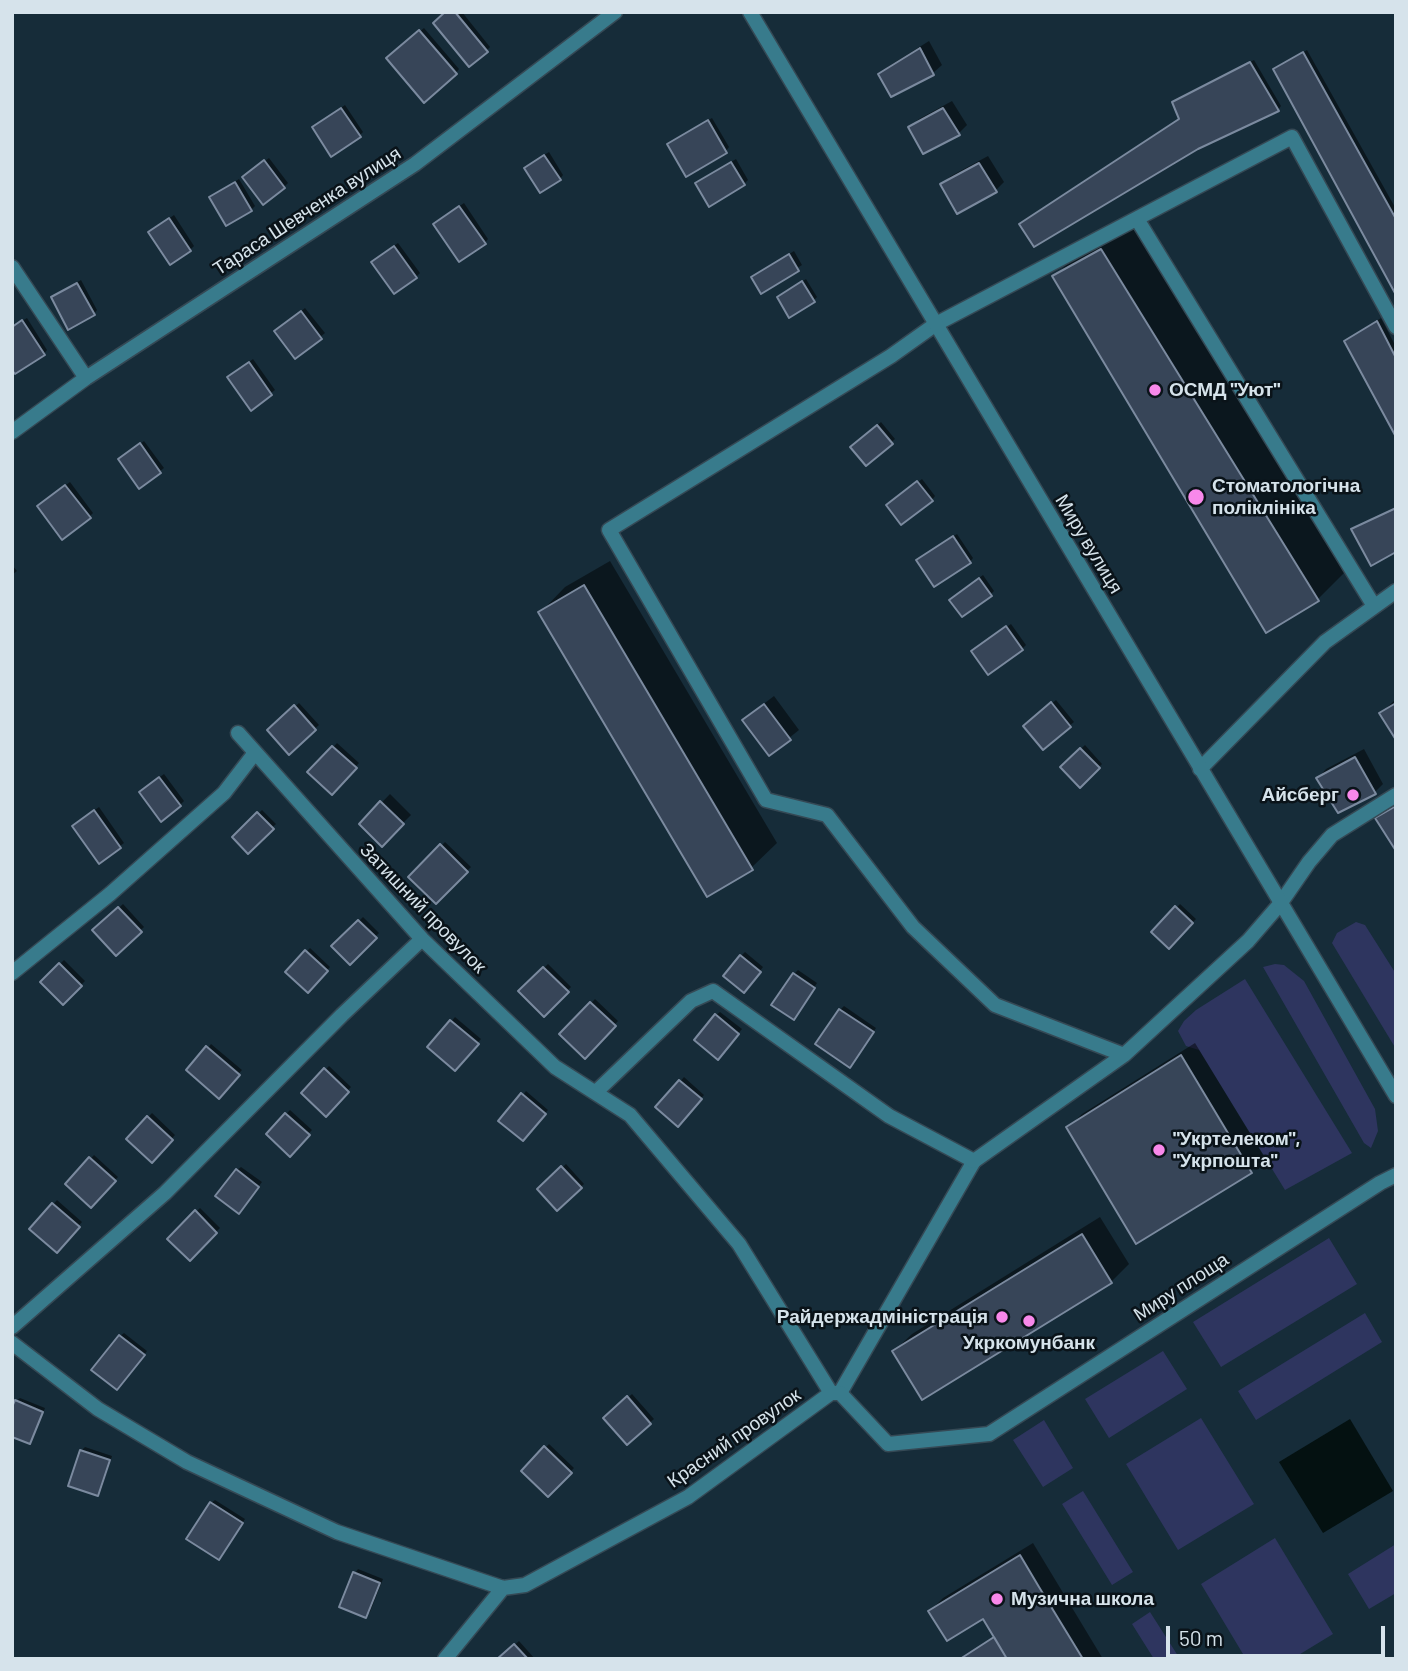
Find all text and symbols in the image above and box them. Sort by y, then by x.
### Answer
street label: Тараса Шевченка вулиця [209,142,405,280]
place label: ОСМД "Уют" [1169,379,1280,401]
marker: ОСМД "Уют" [1147,382,1163,398]
place label: Стоматологічна поліклініка [1212,475,1360,519]
marker: Стоматологічна поліклініка [1186,487,1206,507]
street label: Миру вулиця [1050,490,1128,598]
place label: Айсберг [1261,784,1339,806]
marker: Айсберг [1345,787,1361,803]
street label: Затишний провулок [355,838,491,978]
place label: "Укртелеком", "Укрпошта" [1173,1128,1301,1172]
marker: "Укртелеком", "Укрпошта" [1151,1142,1167,1158]
street label: Миру площа [1129,1248,1233,1326]
place label: Райдержадміністрація [777,1306,988,1328]
marker: Райдержадміністрація [994,1309,1010,1325]
marker: Укркомунбанк [1021,1313,1037,1329]
place label: Укркомунбанк [963,1332,1095,1354]
street label: Красний провулок [663,1383,805,1493]
place label: Музична школа [1011,1588,1154,1610]
marker: Музична школа [989,1591,1005,1607]
scale bar [1170,1612,1389,1656]
text: 50 m [1179,1625,1223,1650]

